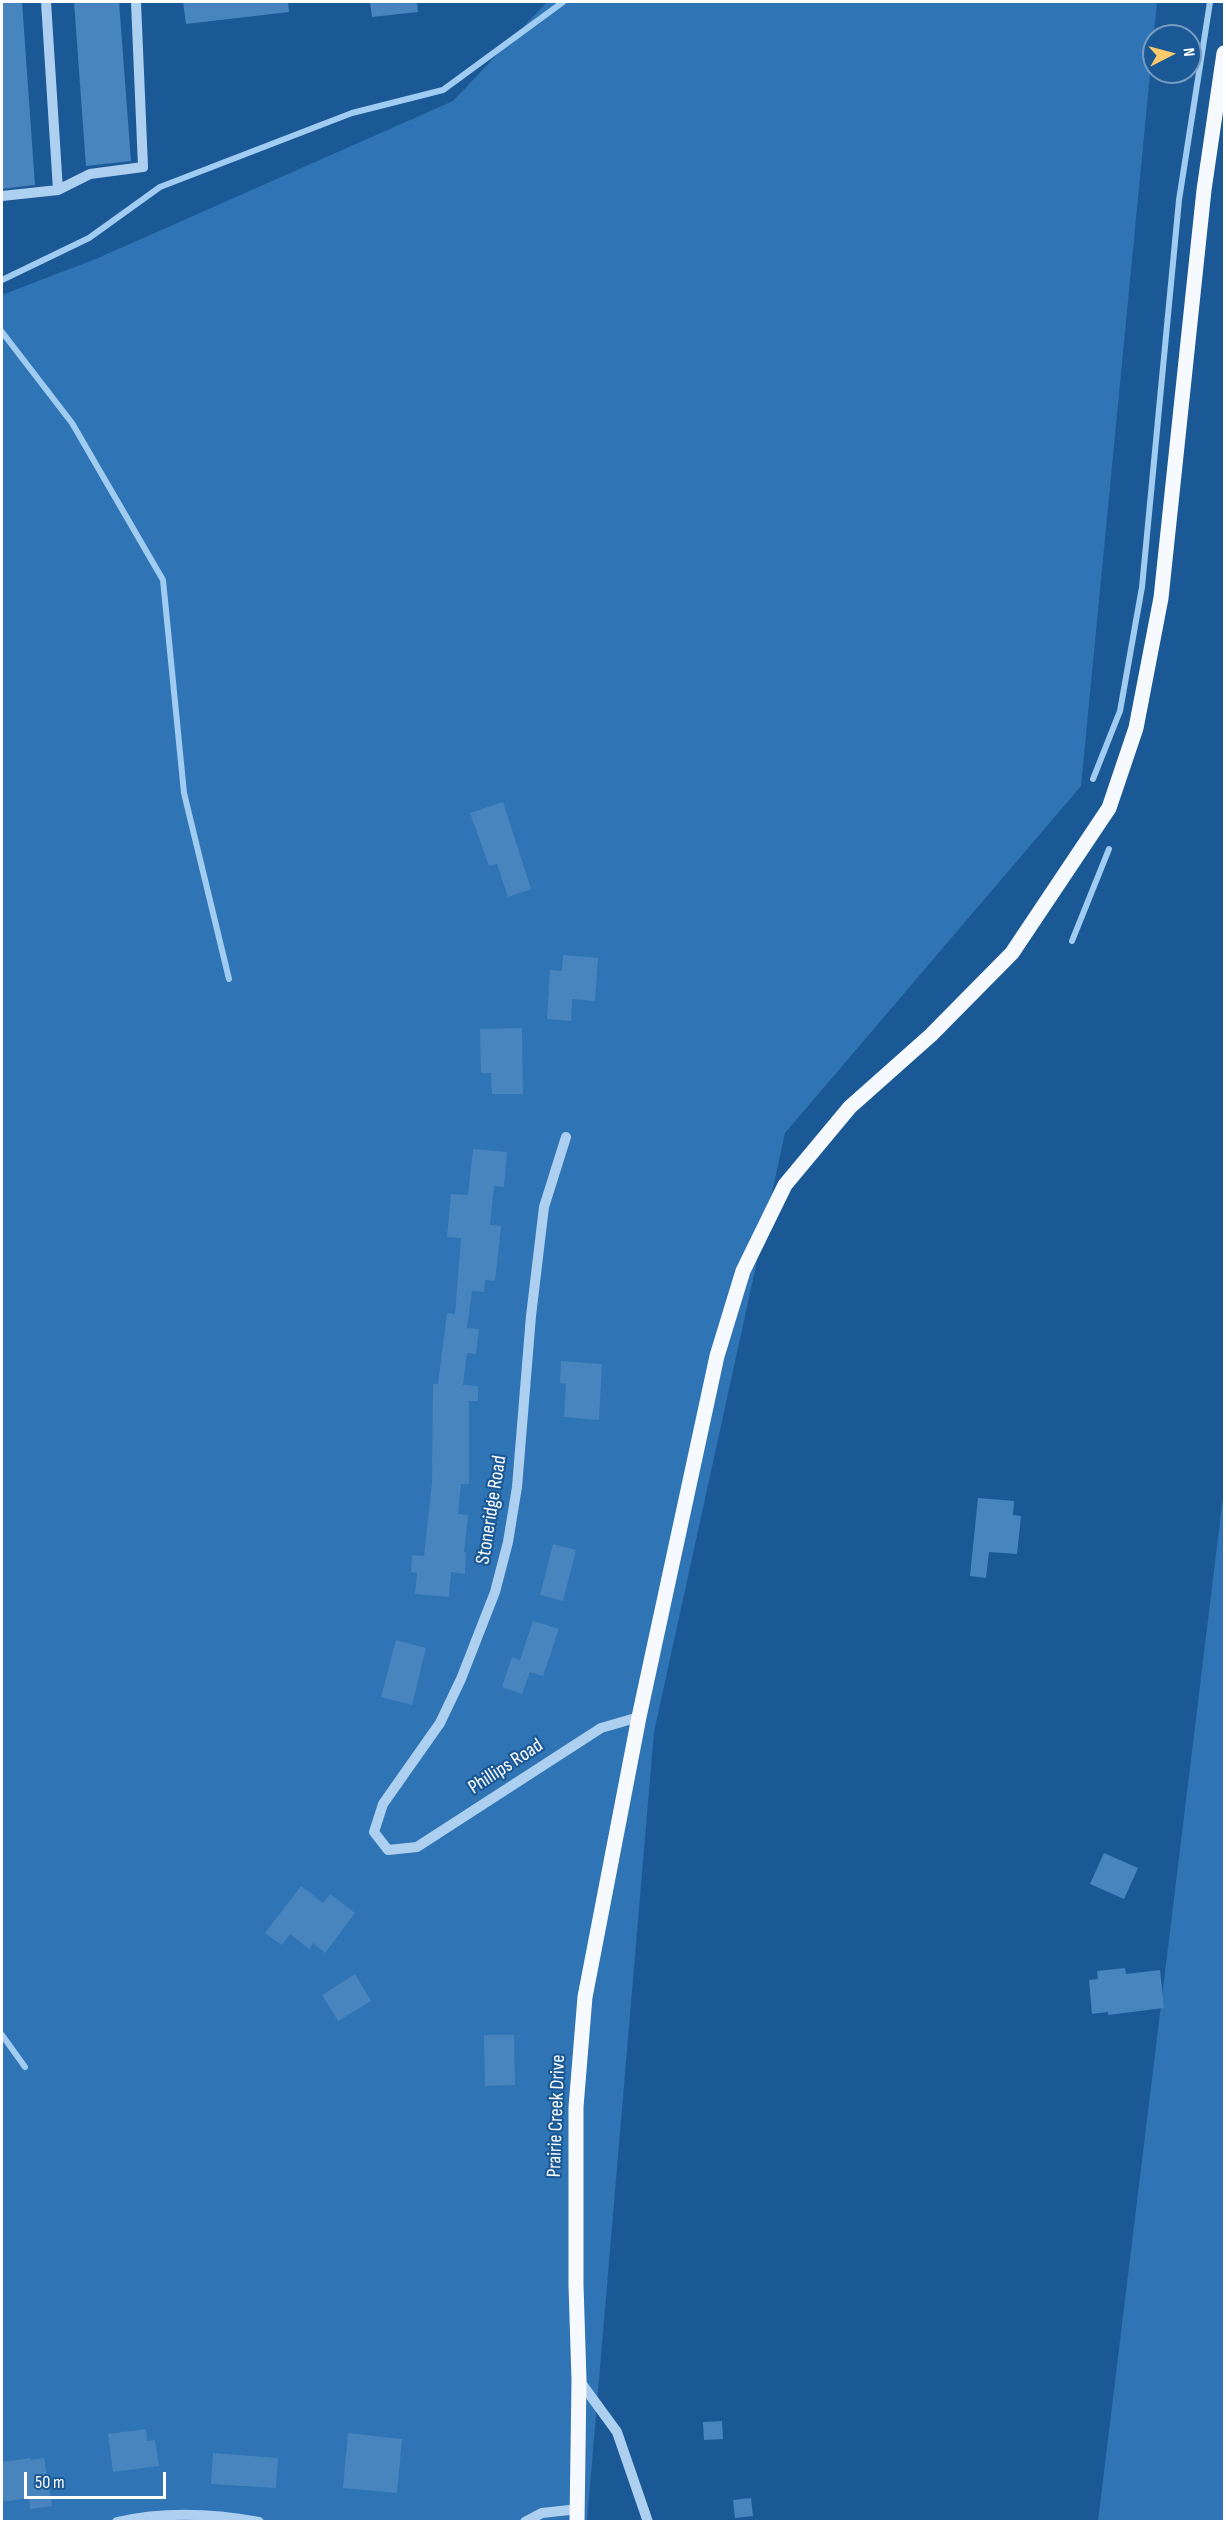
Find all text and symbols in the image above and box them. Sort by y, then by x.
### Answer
north arrow [1142,24,1202,84]
text: N [1179,47,1198,58]
street label: Stoneridge Road [472,1454,512,1566]
street label: Phillips Road [464,1734,548,1800]
street label: Prairie Creek Drive [543,2054,571,2178]
scale bar [27,2460,170,2498]
text: 50 m [35,2472,65,2493]

